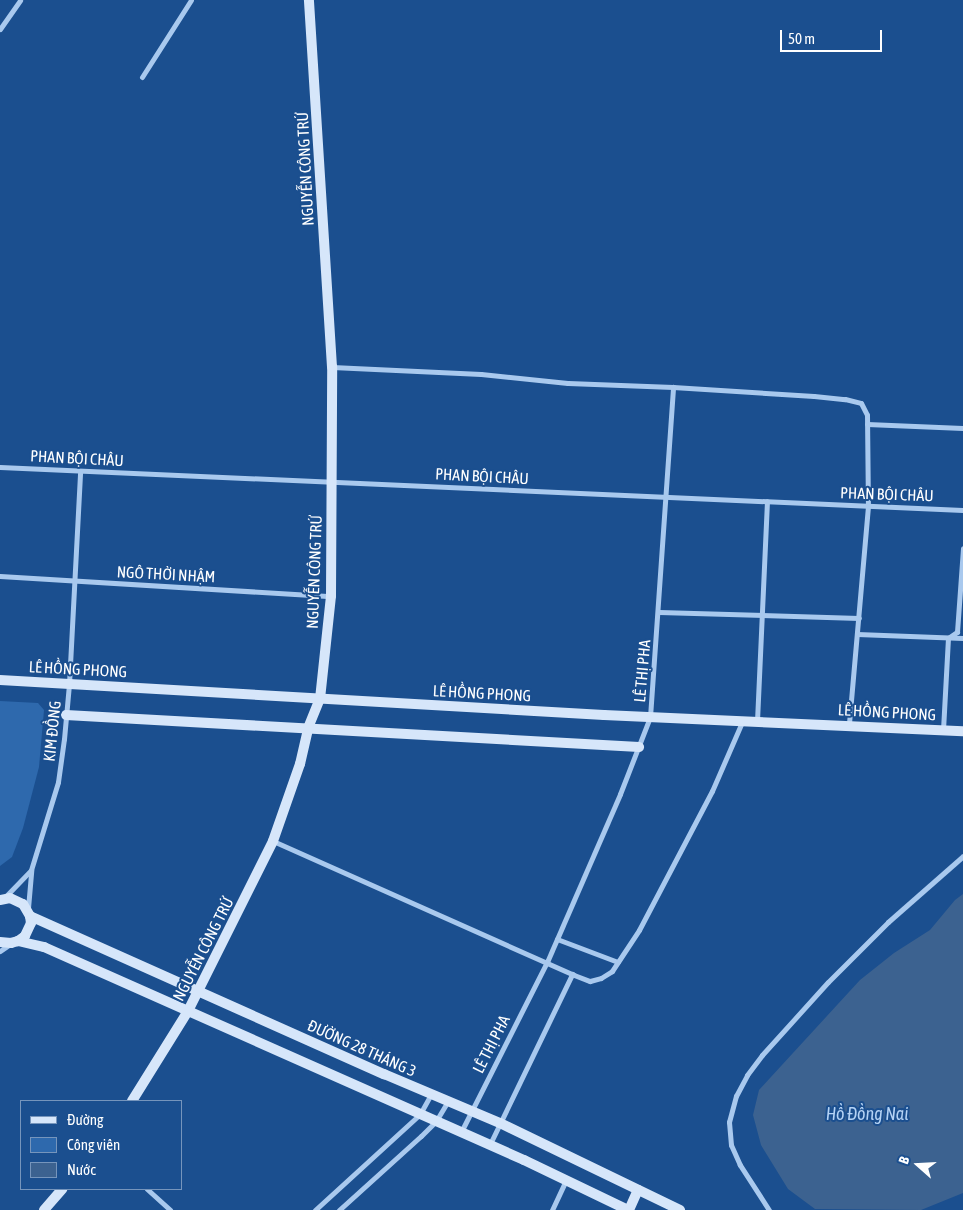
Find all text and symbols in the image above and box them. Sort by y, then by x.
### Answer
scale bar [783,20,886,52]
text: 50 m [788,30,815,47]
street label: NGUYỄN CÔNG TRỨ [292,112,318,226]
street label: PHAN BỘI CHÂU [30,446,124,470]
street label: PHAN BỘI CHÂU [435,464,529,488]
street label: PHAN BỘI CHÂU [840,483,934,505]
street label: NGUYỄN CÔNG TRỨ [302,515,326,629]
street label: NGÔ THỜI NHẬM [116,562,216,586]
street label: LÊ THỊ PHA [630,639,654,703]
street label: LÊ HỒNG PHONG [28,657,128,681]
street label: LÊ HỒNG PHONG [432,681,532,705]
street label: KIM ĐỒNG [39,700,65,762]
street label: LÊ HỒNG PHONG [837,700,937,724]
street label: NGUYỄN CÔNG TRỨ [169,894,237,1004]
street label: LÊ THỊ PHA [468,1012,514,1076]
street label: ĐƯỜNG 28 THÁNG 3 [305,1015,419,1081]
legend [20,1100,182,1190]
water label: Hồ Đồng Nai [826,1103,908,1125]
text: Đường [67,1111,103,1128]
text: Công viên [67,1136,120,1153]
north arrow [893,1140,943,1190]
text: B [895,1154,912,1166]
text: Nước [67,1161,96,1178]

